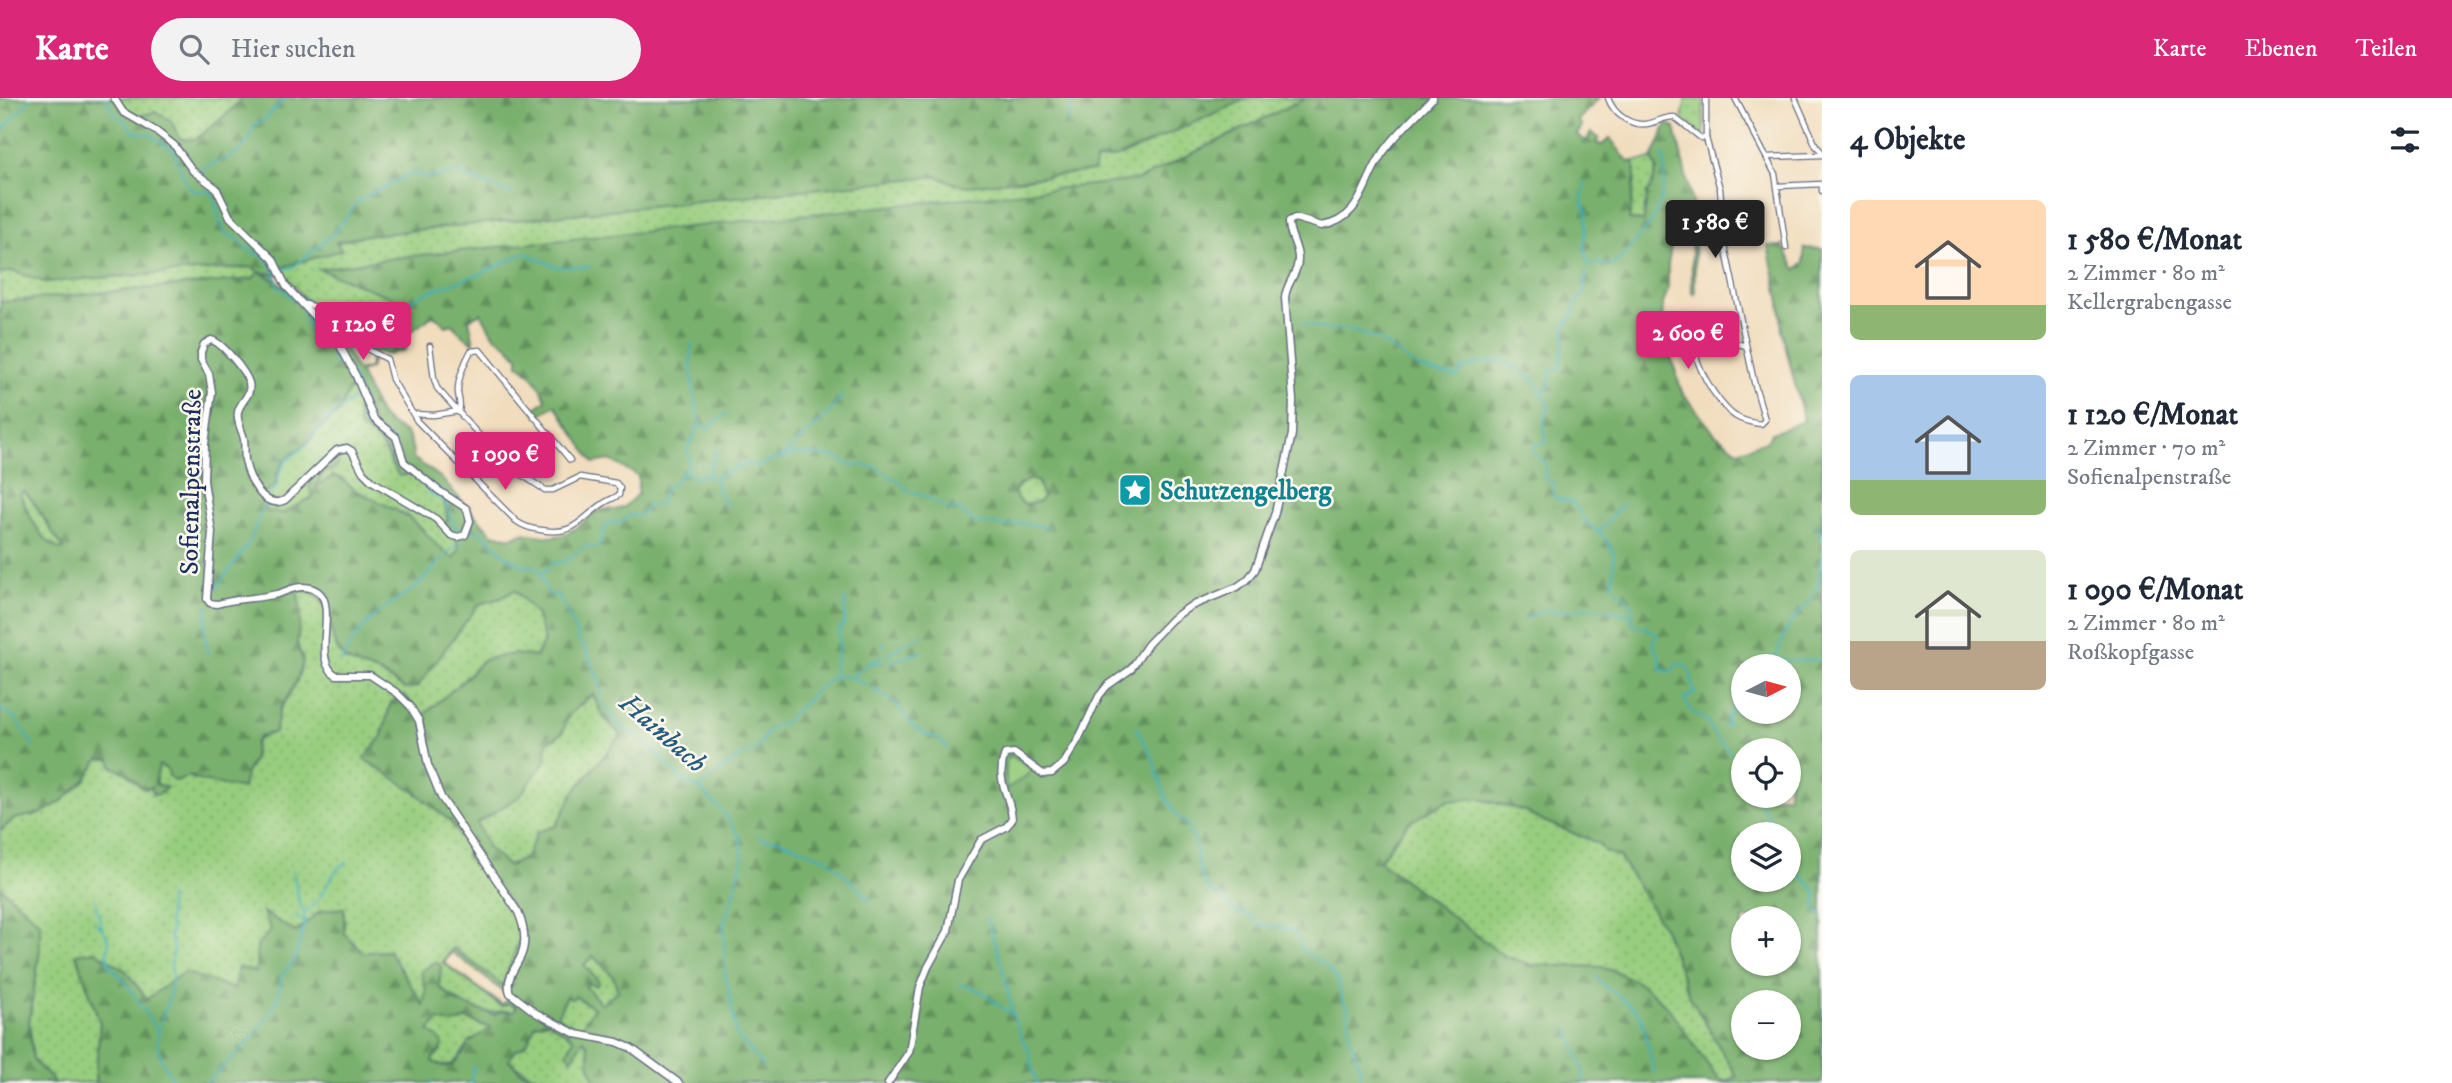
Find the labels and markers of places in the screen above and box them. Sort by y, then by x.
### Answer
pin: 1 580 € [1650,200,1780,260]
pin: 1 120 € [298,302,428,362]
pin: 2 600 € [1623,312,1753,371]
pin: 1 090 € [440,432,570,492]
place icon: Schutzengelberg [1116,471,1154,509]
place label: Schutzengelberg [1160,475,1333,508]

